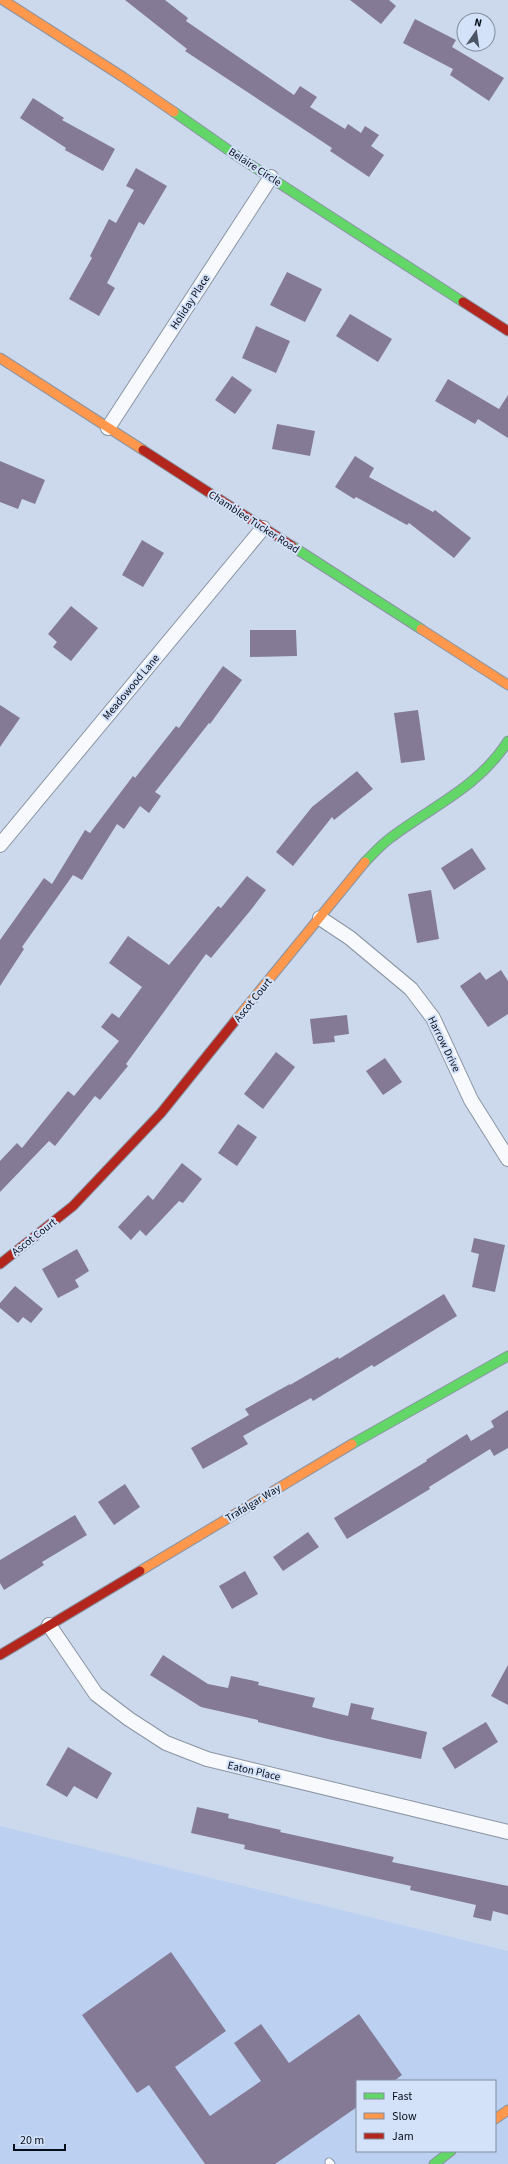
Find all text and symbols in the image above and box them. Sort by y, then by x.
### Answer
north arrow [456,12,496,52]
text: N [473,15,483,31]
street label: Belaire Circle [226,144,285,190]
street label: Holiday Place [167,271,214,332]
street label: Chamblee Tucker Road [206,487,302,557]
street label: Meadowood Lane [99,651,163,723]
street label: Ascot Court [230,974,276,1025]
street label: Harrow Drive [424,1014,464,1075]
street label: Ascot Court [8,1215,60,1259]
street label: Trafalgar Way [223,1481,283,1525]
street label: Eaton Place [226,1758,282,1784]
legend [356,2080,496,2152]
text: Fast [392,2088,412,2105]
text: Slow [392,2108,417,2125]
scale bar [14,2126,65,2152]
text: Jam [392,2128,414,2145]
text: 20 m [20,2132,44,2149]

